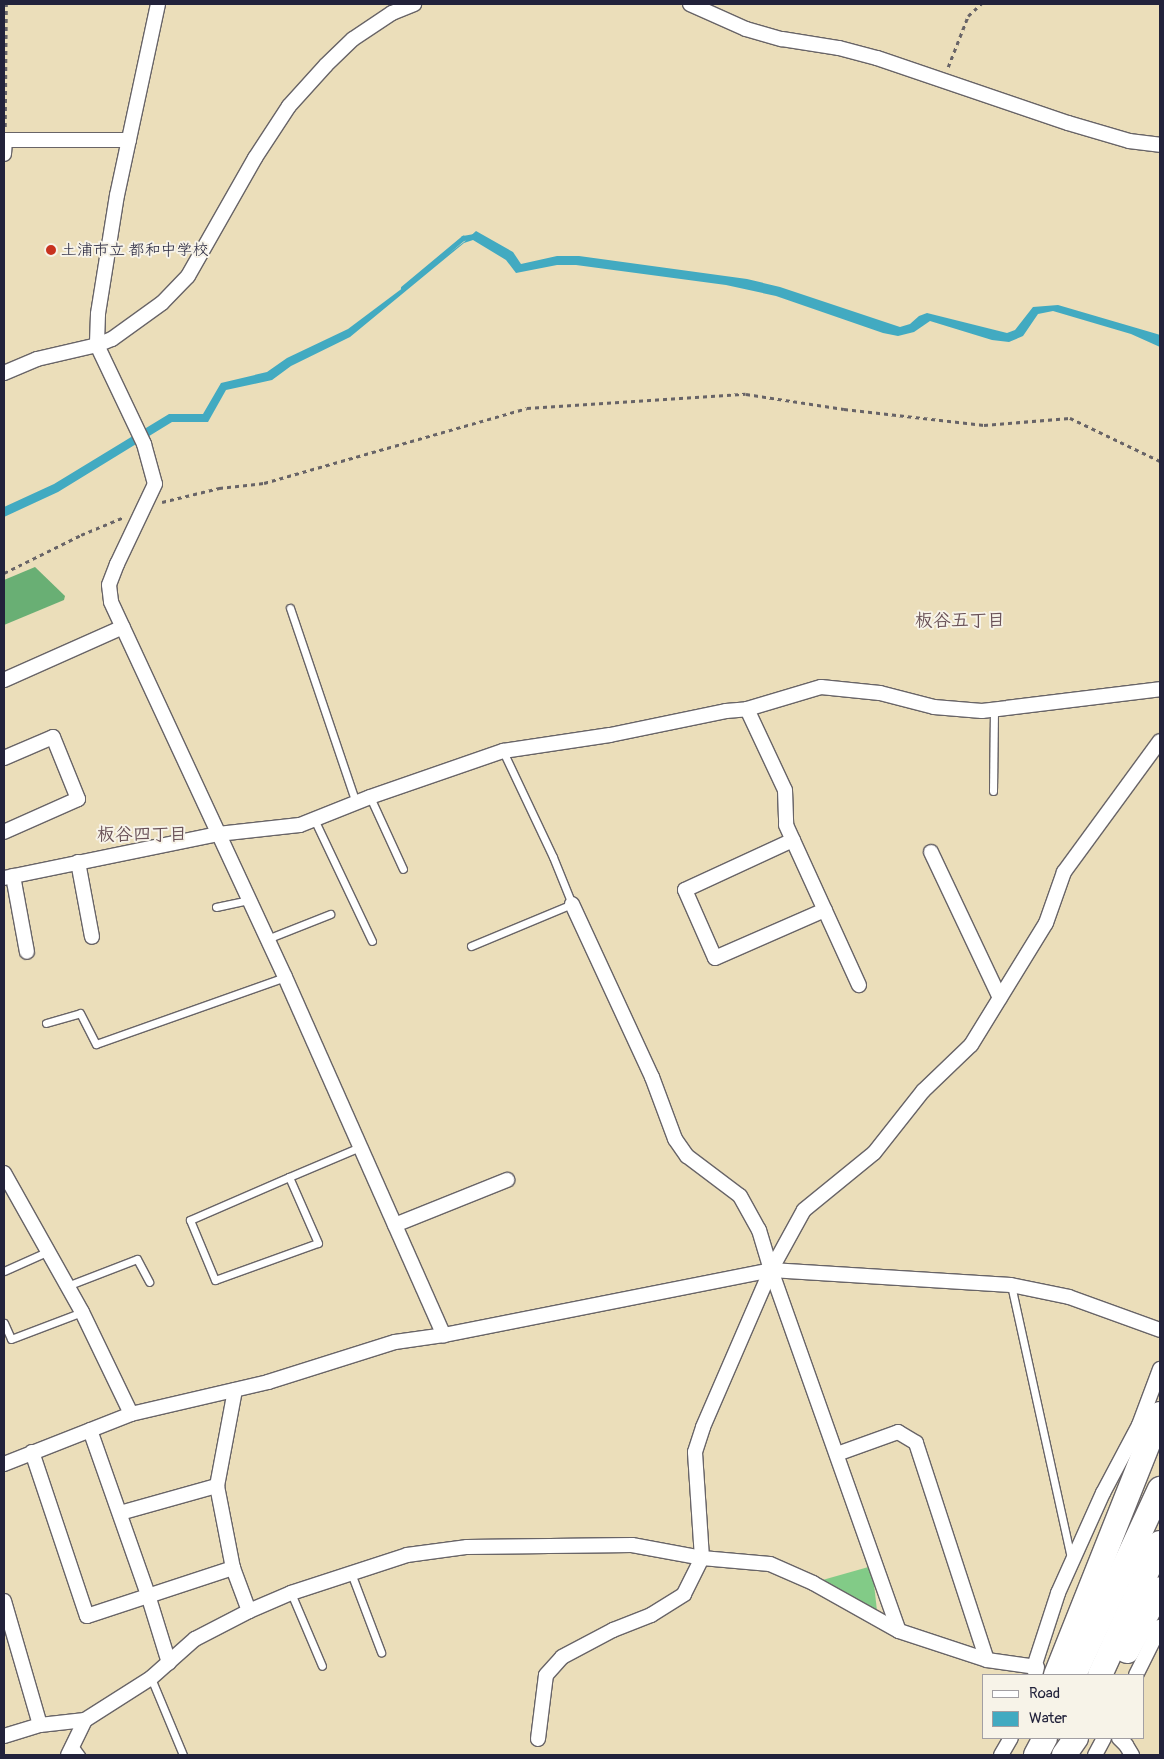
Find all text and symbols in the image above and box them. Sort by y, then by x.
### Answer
place label: 土浦市立 都和中学校 [61,240,208,260]
marker: 土浦市立 都和中学校 [45,244,57,256]
district label: 板谷五丁目 [915,610,1005,632]
district label: 板谷四丁目 [97,824,187,846]
legend [982,1674,1144,1739]
text: Road [1029,1684,1060,1703]
text: Water [1029,1709,1067,1728]

